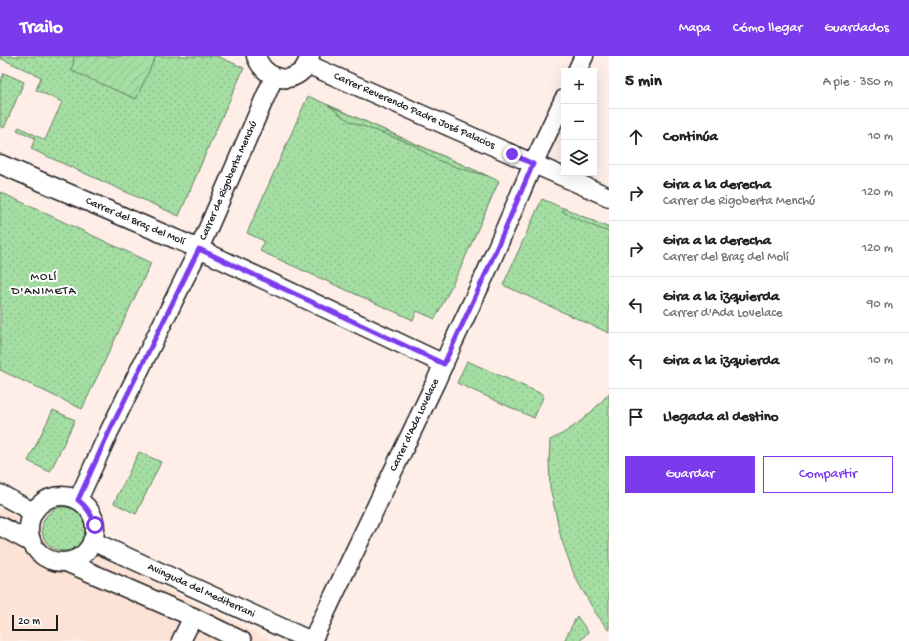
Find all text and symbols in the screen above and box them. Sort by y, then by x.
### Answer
text: Trailo [20,17,63,40]
text: Mapa [679,20,711,37]
text: Cómo llegar [733,20,802,37]
text: Guardados [824,20,889,37]
map controls [561,68,597,176]
button: + [561,68,597,104]
street label: Carrer Reverendo Padre José Palacios [332,70,497,152]
text: 5 min [625,72,662,92]
text: A pie · 350 m [823,75,893,90]
button: − [561,104,597,140]
street label: Carrer de Rigoberta Menchú [197,119,260,242]
icon: ahead [625,126,647,148]
text: Continúa [663,128,718,146]
text: 10 m [868,129,893,144]
button: layers [561,140,597,176]
route end [503,145,521,163]
text: Gira a la derecha [663,176,771,194]
icon: right [625,182,647,204]
text: 120 m [862,185,893,200]
text: Carrer de Rigoberta Menchú [663,194,815,209]
street label: Carrer del Braç del Molí [84,195,187,248]
text: Gira a la derecha [663,232,771,250]
icon: right [625,238,647,260]
text: 120 m [862,241,893,256]
text: Carrer del Braç del Molí [663,250,789,265]
district label: MOLÍ D'ANIMETA [10,271,77,299]
text: Gira a la izquierda [663,288,779,306]
icon: left [625,294,647,316]
text: 90 m [867,297,893,312]
text: Carrer d'Ada Lovelace [663,306,783,321]
icon: left [625,350,647,372]
text: Gira a la izquierda [663,352,779,370]
text: 10 m [868,353,893,368]
street label: Carrer d'Ada Lovelace [388,377,442,474]
icon: arrive [625,406,647,428]
text: Llegada al destino [663,408,779,426]
button: Guardar [625,456,755,493]
button: Compartir [763,456,893,493]
route start [86,516,104,534]
street label: Avinguda del Mediterrani [146,561,257,621]
scale bar [12,613,58,632]
text: 20 m [18,616,40,628]

